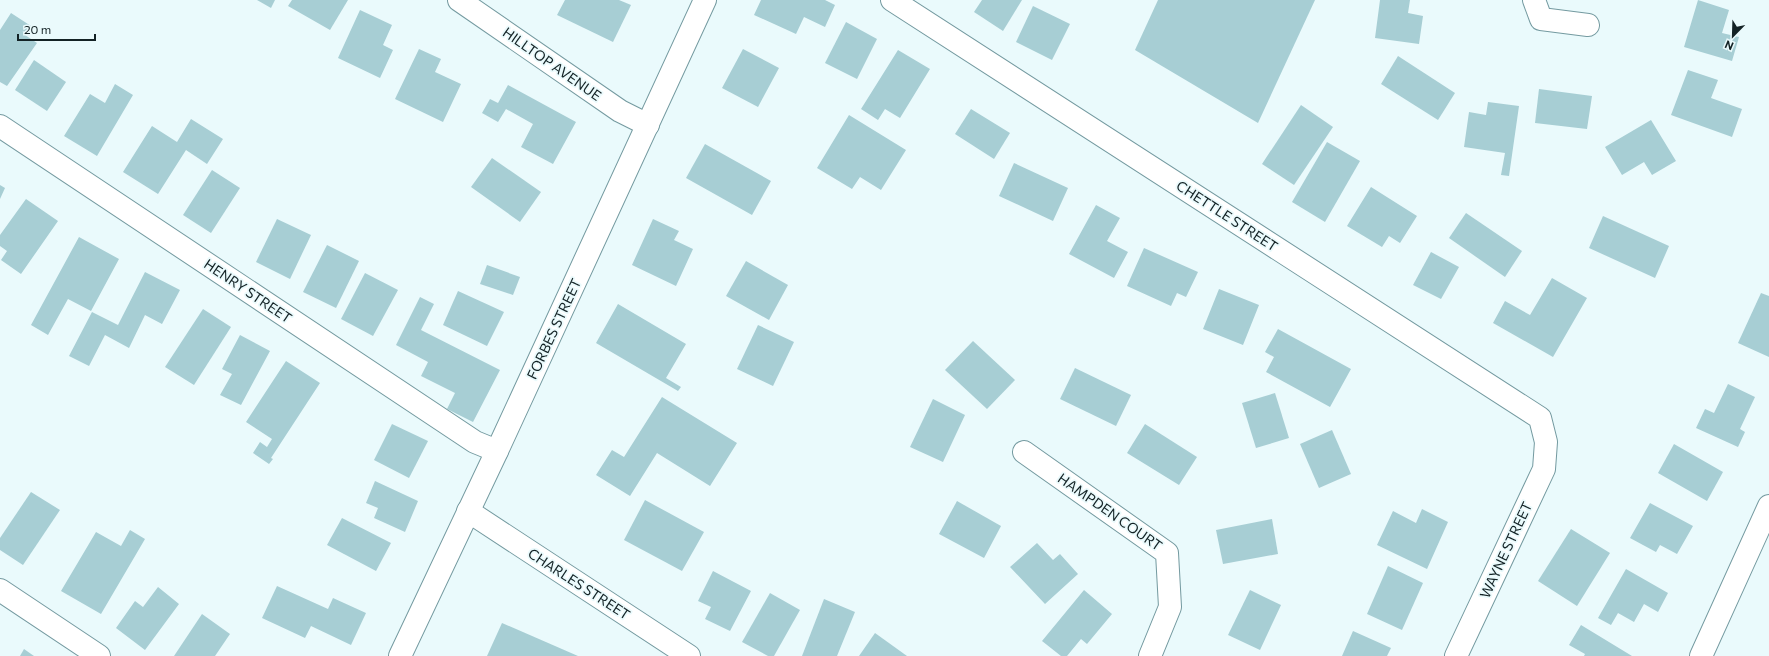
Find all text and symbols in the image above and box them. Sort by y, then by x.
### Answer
scale bar [18,16,95,42]
north arrow [1713,16,1753,56]
text: 20 m [24,22,51,36]
street label: HILLTOP AVENUE [500,23,605,104]
text: N [1723,38,1735,53]
street label: CHETTLE STREET [1173,177,1281,255]
street label: HENRY STREET [201,255,295,326]
street label: FORBES STREET [523,276,584,382]
street label: HAMPDEN COURT [1055,469,1166,554]
street label: WAYNE STREET [1476,499,1535,601]
street label: CHARLES STREET [525,544,634,623]

